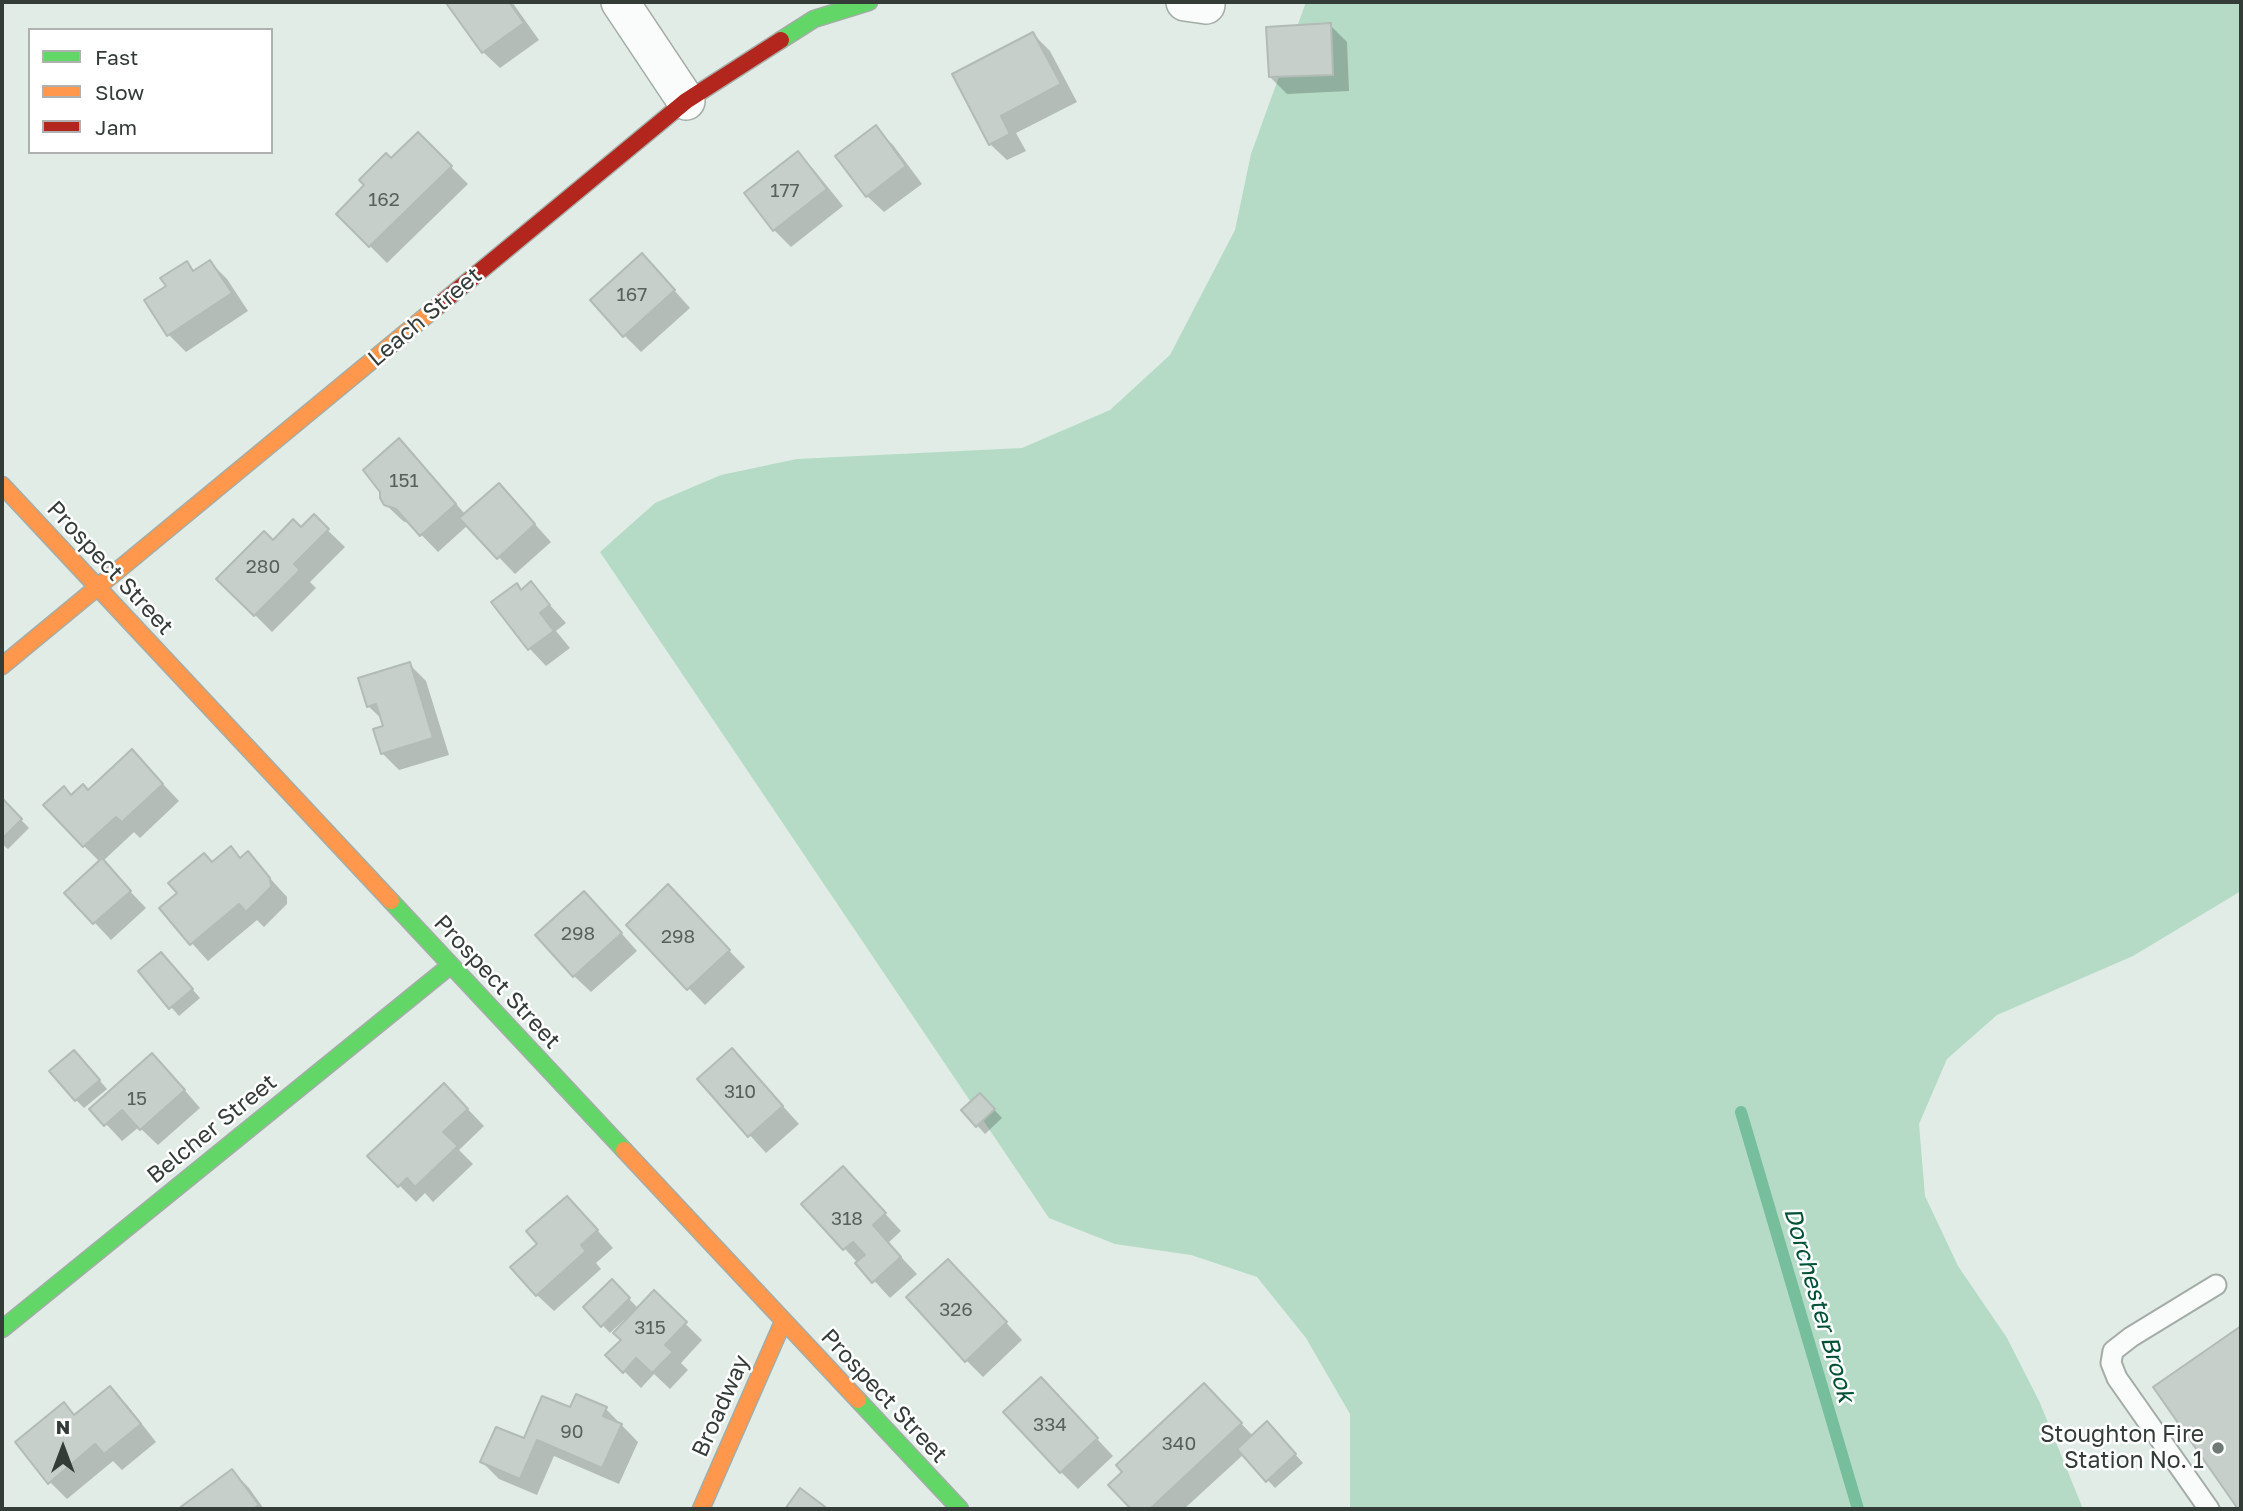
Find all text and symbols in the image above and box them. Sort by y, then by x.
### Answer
legend [28,28,273,154]
text: Fast [95,44,138,70]
text: Slow [95,79,144,105]
text: Jam [95,114,137,140]
house number: 177 [770,180,800,202]
house number: 162 [368,189,400,211]
street label: Leach Street [363,262,487,372]
house number: 167 [617,284,647,306]
house number: 151 [389,470,419,492]
street label: Prospect Street [41,495,179,641]
house number: 280 [246,556,280,578]
street label: Prospect Street [428,909,566,1055]
house number: 298 [561,923,595,945]
house number: 298 [661,926,695,948]
street label: Belcher Street [142,1068,282,1190]
house number: 310 [724,1081,756,1103]
house number: 15 [127,1088,147,1110]
water label: Dorchester Brook [1777,1204,1861,1406]
house number: 318 [831,1208,863,1230]
house number: 326 [939,1299,973,1321]
house number: 315 [634,1317,666,1339]
street label: Prospect Street [815,1323,953,1469]
street label: Broadway [686,1351,756,1461]
north arrow [28,1413,98,1483]
house number: 334 [1033,1414,1067,1436]
text: N [56,1415,70,1438]
house number: 90 [560,1421,584,1443]
place label: Stoughton Fire Station No. 1 [2040,1421,2204,1475]
house number: 340 [1162,1433,1196,1455]
marker: Stoughton Fire Station No. 1 [2210,1440,2226,1456]

